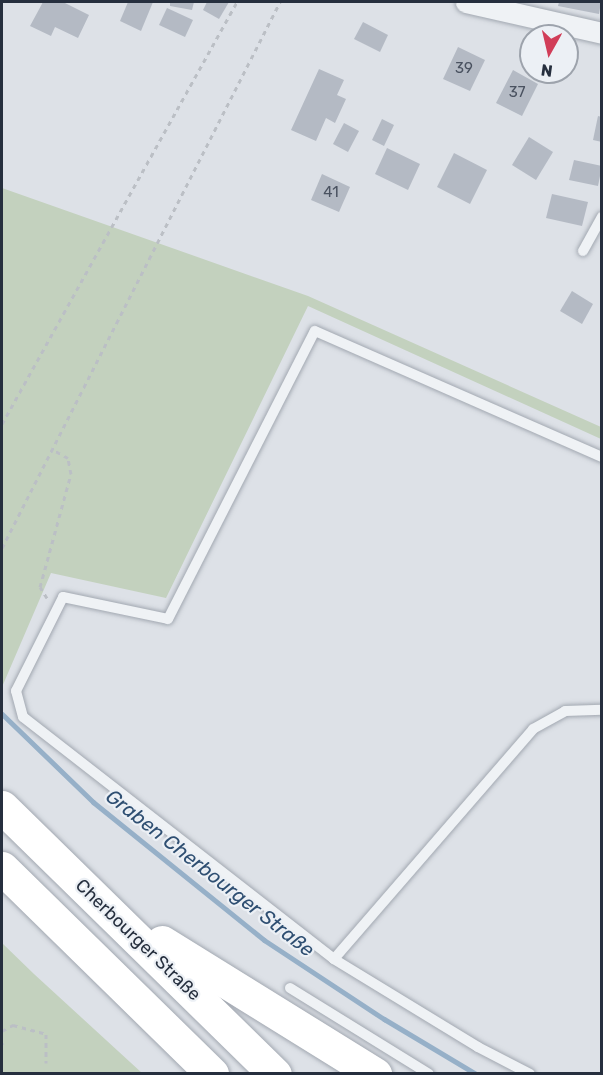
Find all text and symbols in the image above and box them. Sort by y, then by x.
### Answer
north arrow [519,24,579,84]
house number: 39 [455,60,473,78]
text: N [540,60,554,81]
house number: 37 [509,84,525,102]
house number: 41 [323,184,339,202]
water label: Graben Cherbourger Straße [101,784,319,962]
street label: Cherbourger Straße [71,875,205,1005]

